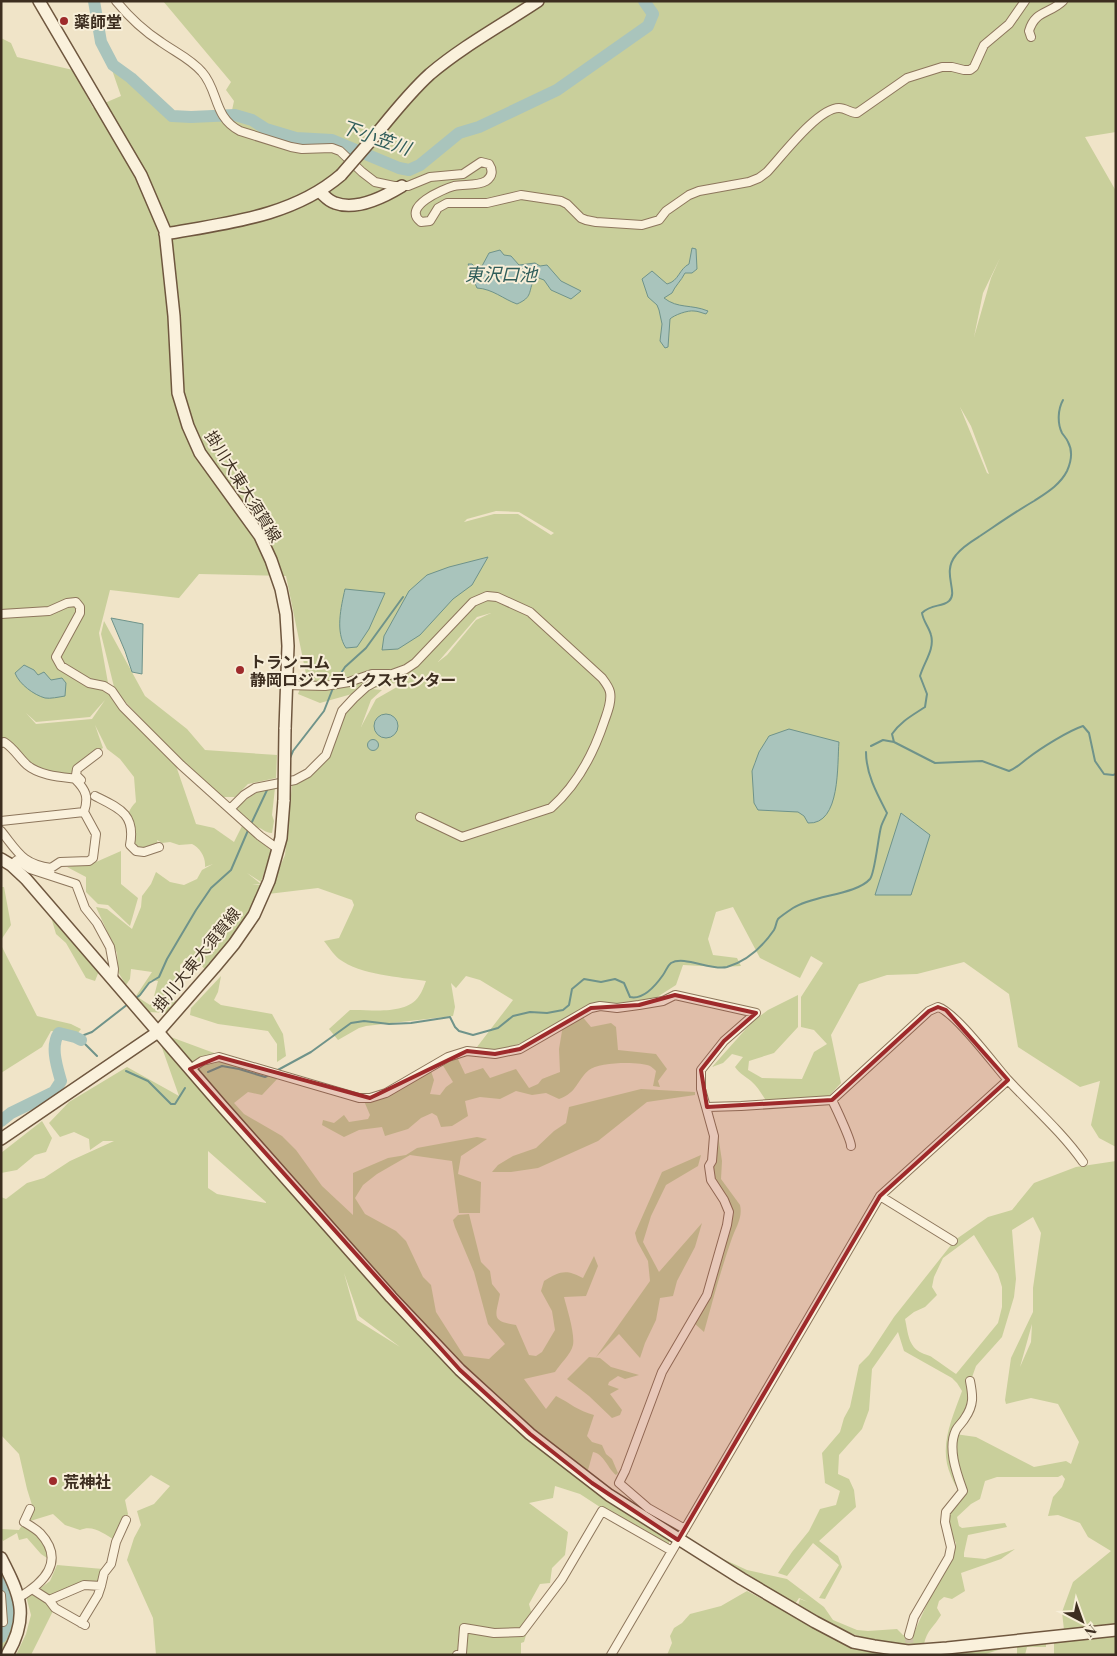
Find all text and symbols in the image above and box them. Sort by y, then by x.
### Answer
place label: 薬師堂 [74,11,122,32]
marker: 薬師堂 [58,15,70,27]
water label: 下小笠川 [338,114,416,161]
water label: 東沢口池 [465,262,539,286]
street label: 掛川大東大須賀線 [201,426,287,546]
place label: トランコム 静岡ロジスティクスセンター [250,651,457,690]
marker: トランコム 静岡ロジスティクスセンター [234,664,246,676]
street label: 掛川大東大須賀線 [148,903,244,1015]
place label: 荒神社 [63,1471,111,1492]
marker: 荒神社 [47,1475,59,1487]
north arrow [1057,1596,1107,1646]
text: N [1081,1621,1101,1642]

